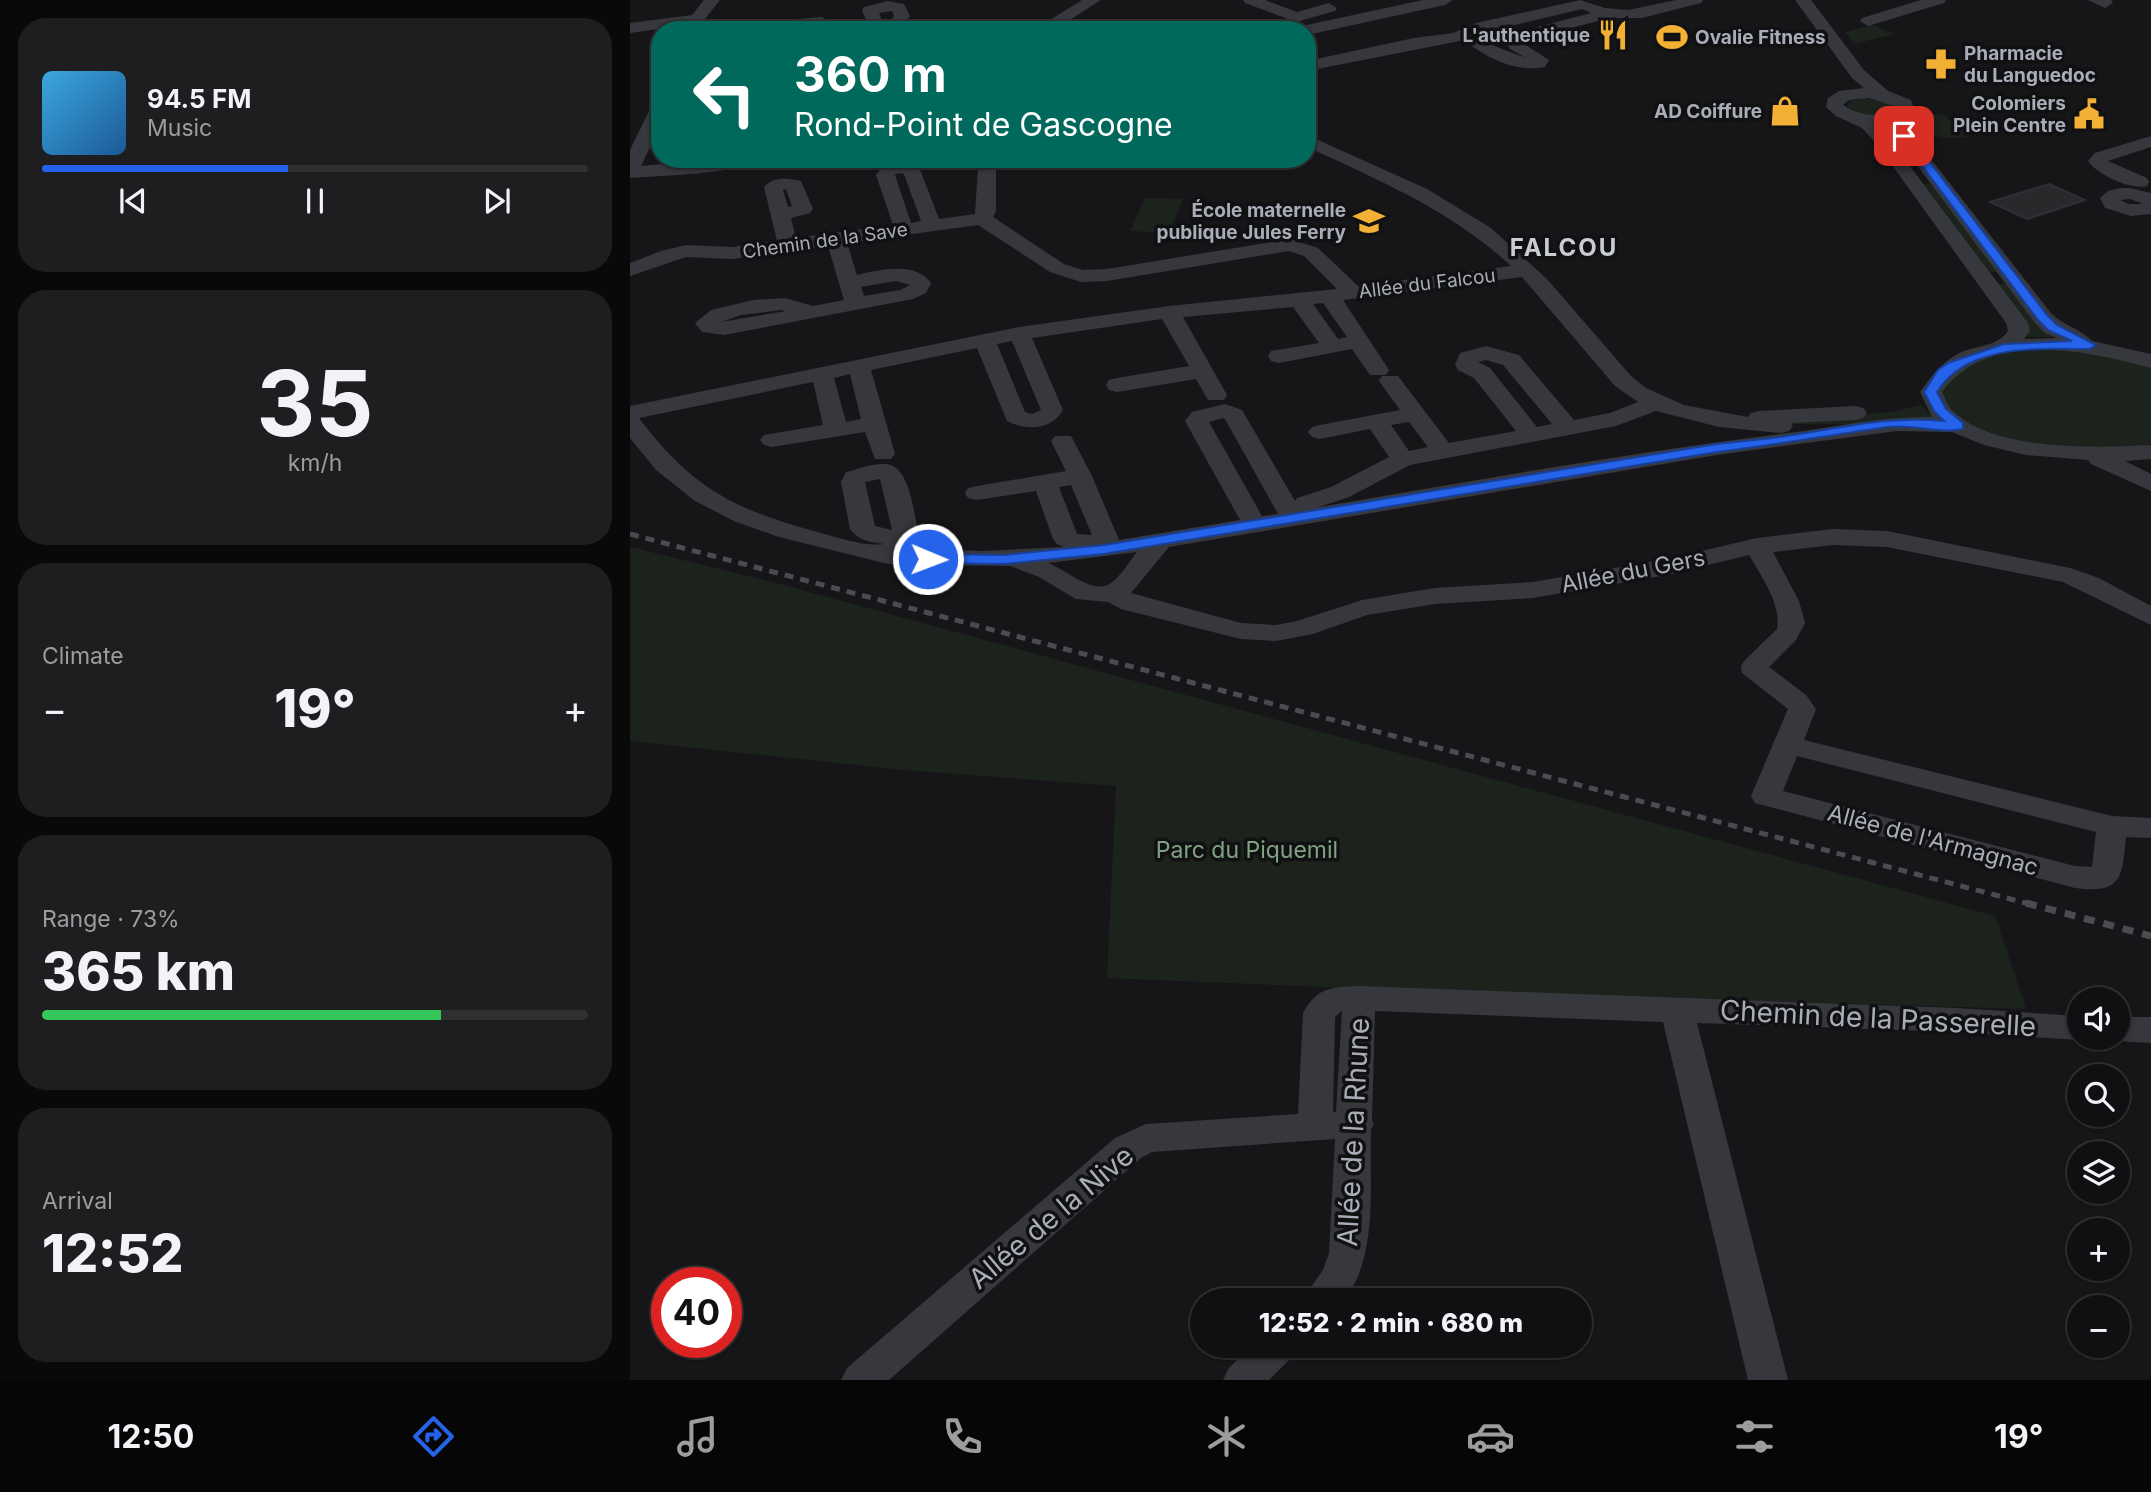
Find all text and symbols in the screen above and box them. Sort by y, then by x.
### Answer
restaurant icon: L'authentique [1596,18,1630,52]
sports icon: Ovalie Fitness [1655,20,1689,54]
place label: L'authentique [1462,24,1590,47]
place label: Ovalie Fitness [1695,26,1826,49]
place label: Pharmacie du Languedoc [1964,42,2096,87]
text: 360 m [794,45,947,104]
pharmacy icon: Pharmacie du Languedoc [1924,47,1958,81]
icon: left [679,49,770,140]
text: 94.5 FM [147,83,251,114]
place label: Colomiers Plein Centre [1953,92,2066,137]
shop icon: AD Coiffure [1768,94,1802,128]
public building icon: Colomiers Plein Centre [2072,97,2106,131]
place label: AD Coiffure [1654,100,1762,123]
text: Rond-Point de Gascogne [794,105,1173,144]
pin [1874,106,1934,166]
text: Music [147,114,212,142]
icon: arrive [1885,117,1923,155]
icon: previous [114,182,152,220]
icon: pause [296,182,334,220]
icon: next [478,182,516,220]
place label: École maternelle publique Jules Ferry [1156,199,1347,244]
school or university icon: École maternelle publique Jules Ferry [1352,204,1386,238]
street label: Chemin de la Save [741,218,909,263]
district label: FALCOU [1510,233,1618,262]
street label: Allée du Falcou [1357,264,1497,303]
text: 35 [257,348,373,458]
text: km/h [288,449,342,477]
position arrow [891,522,965,596]
street label: Allée du Gers [1559,543,1707,599]
text: Climate [42,642,124,670]
text: 19° [274,677,356,740]
text: − [42,686,67,732]
text: + [563,686,588,732]
street label: Allée de l'Armagnac [1825,798,2041,882]
park label: Parc du Piquemil [1156,836,1338,864]
text: Range · 73% [42,905,180,933]
text: 365 km [42,940,235,1003]
map controls [2067,987,2130,1358]
button: sound [2067,987,2130,1050]
street label: Chemin de la Passerelle [1719,993,2037,1043]
street label: Allée de la Rhune [1330,1017,1376,1247]
button: search [2067,1064,2130,1127]
street label: Allée de la Nive [962,1138,1140,1296]
button: layers [2067,1141,2130,1204]
text: Arrival [42,1187,113,1215]
button: + [2067,1218,2130,1281]
text: 12:52 [42,1222,184,1285]
speed limit sign: 40 [651,1267,742,1358]
button: − [2067,1295,2130,1358]
text: 12:52 · 2 min · 680 m [1259,1307,1523,1338]
icon: directions [409,1412,458,1461]
icon: music [673,1412,722,1461]
icon: phone [938,1412,987,1461]
icon: climate [1202,1412,1251,1461]
icon: car [1466,1412,1515,1461]
icon: filters [1730,1412,1779,1461]
text: 12:50 [108,1417,194,1456]
text: 19° [1994,1417,2043,1456]

